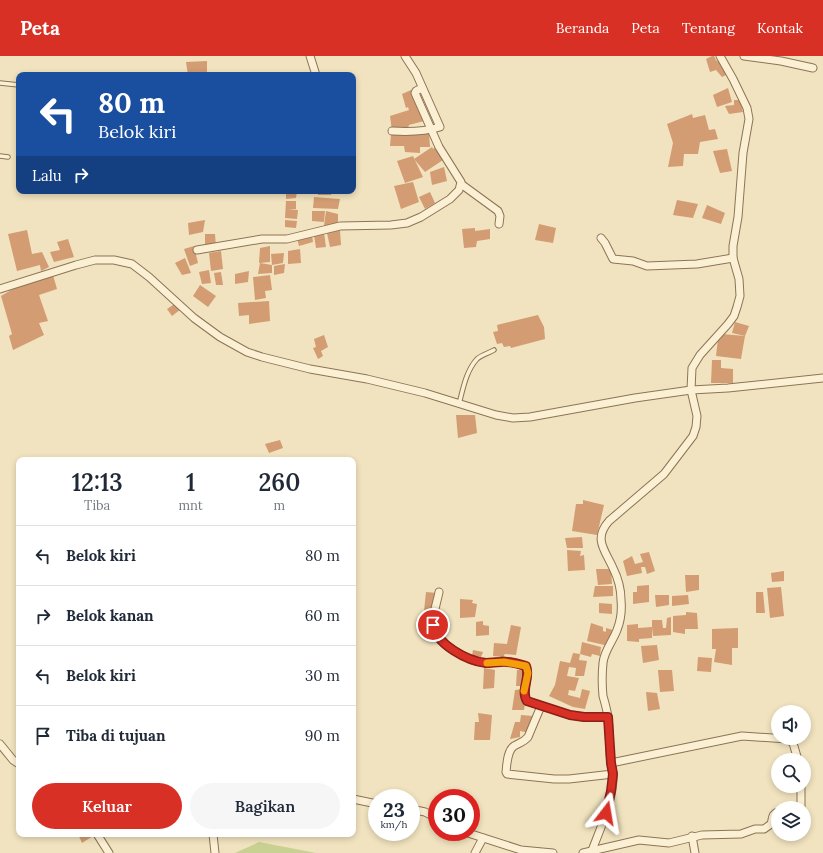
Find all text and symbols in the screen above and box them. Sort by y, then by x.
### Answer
text: Peta [20,16,60,40]
text: Beranda [556,19,609,37]
text: Peta [631,19,660,37]
text: Tentang [682,19,735,37]
text: Kontak [757,19,803,37]
text: 80 m [98,85,165,121]
icon: left [32,88,84,140]
text: Belok kiri [98,120,176,143]
icon: right [70,164,92,186]
text: Lalu [32,166,62,185]
text: 12:13 [72,467,123,498]
text: 1 [186,467,195,498]
text: 260 [259,467,300,498]
text: Tiba [84,497,110,514]
text: mnt [178,497,203,514]
text: m [274,497,285,514]
icon: left [32,545,54,567]
text: Belok kiri [66,546,136,565]
text: 80 m [305,546,340,565]
icon: right [32,605,54,627]
text: Belok kanan [66,606,154,625]
text: 60 m [305,606,340,625]
pin [416,608,450,642]
icon: arrive [422,614,444,636]
icon: left [32,665,54,687]
text: Belok kiri [66,666,136,685]
text: 30 m [305,666,340,685]
map controls [771,705,811,841]
button: sound [771,705,811,745]
icon: arrive [32,725,54,747]
text: Tiba di tujuan [66,726,165,745]
text: 90 m [305,726,340,745]
button: search [771,753,811,793]
button: Keluar [32,783,182,829]
button: Bagikan [190,783,340,829]
speed limit sign: 30 [428,789,480,841]
position arrow [585,792,627,834]
text: 23 [383,797,405,822]
button: layers [771,801,811,841]
text: km/h [380,818,408,831]

